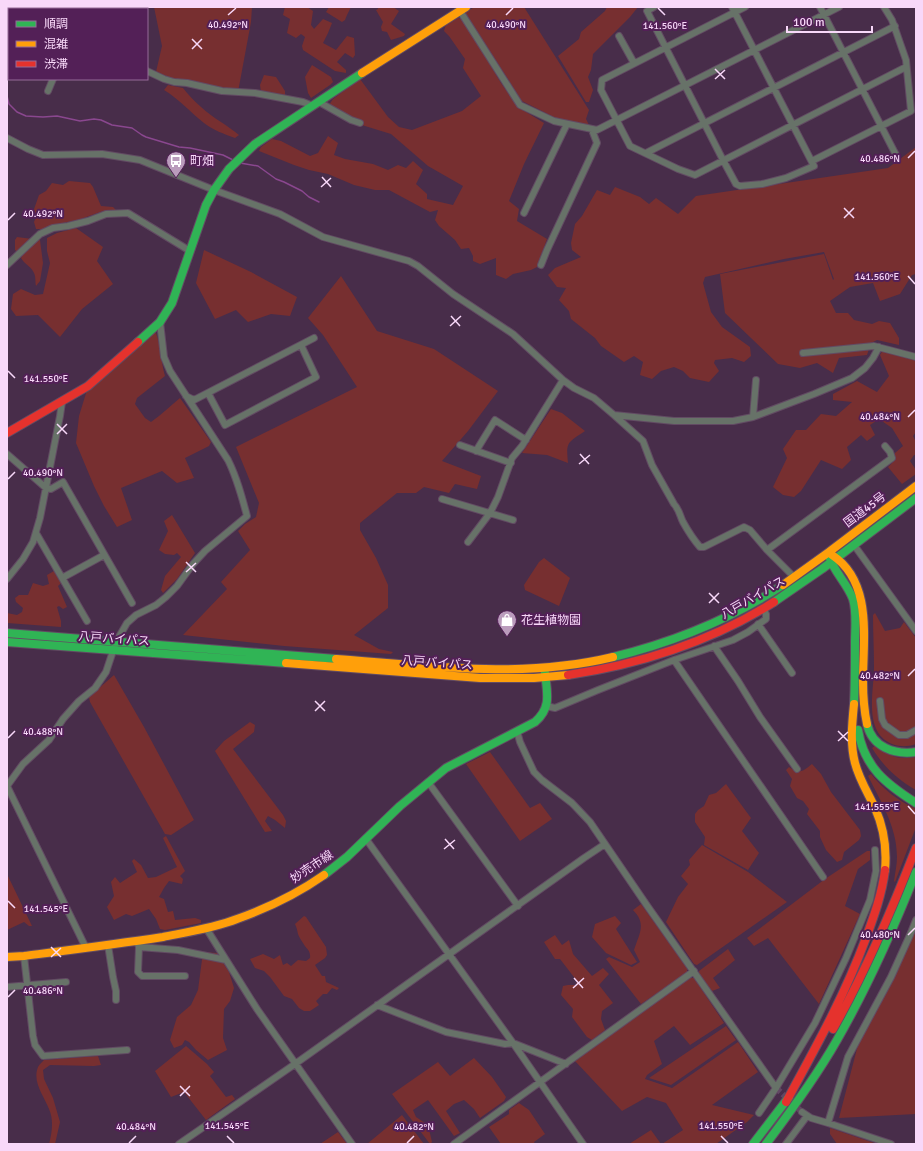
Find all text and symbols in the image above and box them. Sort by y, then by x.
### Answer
legend [8,8,148,80]
scale bar [787,8,872,34]
text: 100 m [793,15,825,30]
text: 順調 [44,17,68,32]
text: 40.492°N [208,19,248,31]
text: 40.490°N [486,19,526,31]
text: 141.560°E [643,20,688,32]
text: 混雑 [44,37,68,52]
text: 渋滞 [44,57,68,72]
bus stop icon: 町畑 [165,150,187,178]
text: 40.486°N [860,153,900,165]
place label: 町畑 [190,154,214,169]
text: 40.492°N [23,208,63,220]
text: 141.560°E [855,271,900,283]
text: 141.550°E [24,373,69,385]
text: 40.484°N [860,411,900,423]
text: 40.490°N [23,467,63,479]
street label: 国道45号 [841,489,889,531]
street label: 八戸バイパス [718,574,788,622]
shop icon: 花生植物園 [496,609,518,637]
place label: 花生植物園 [521,613,581,628]
street label: 八戸バイパス [78,629,150,649]
street label: 八戸バイパス [401,653,473,673]
text: 40.482°N [860,670,900,682]
text: 40.488°N [23,726,63,738]
text: 141.555°E [855,801,900,813]
street label: 妙売市線 [288,847,336,887]
text: 141.545°E [24,903,69,915]
text: 40.480°N [860,929,900,941]
text: 40.486°N [23,985,63,997]
text: 141.545°E [205,1120,250,1132]
text: 141.550°E [699,1120,744,1132]
text: 40.484°N [116,1121,156,1133]
text: 40.482°N [394,1121,434,1133]

